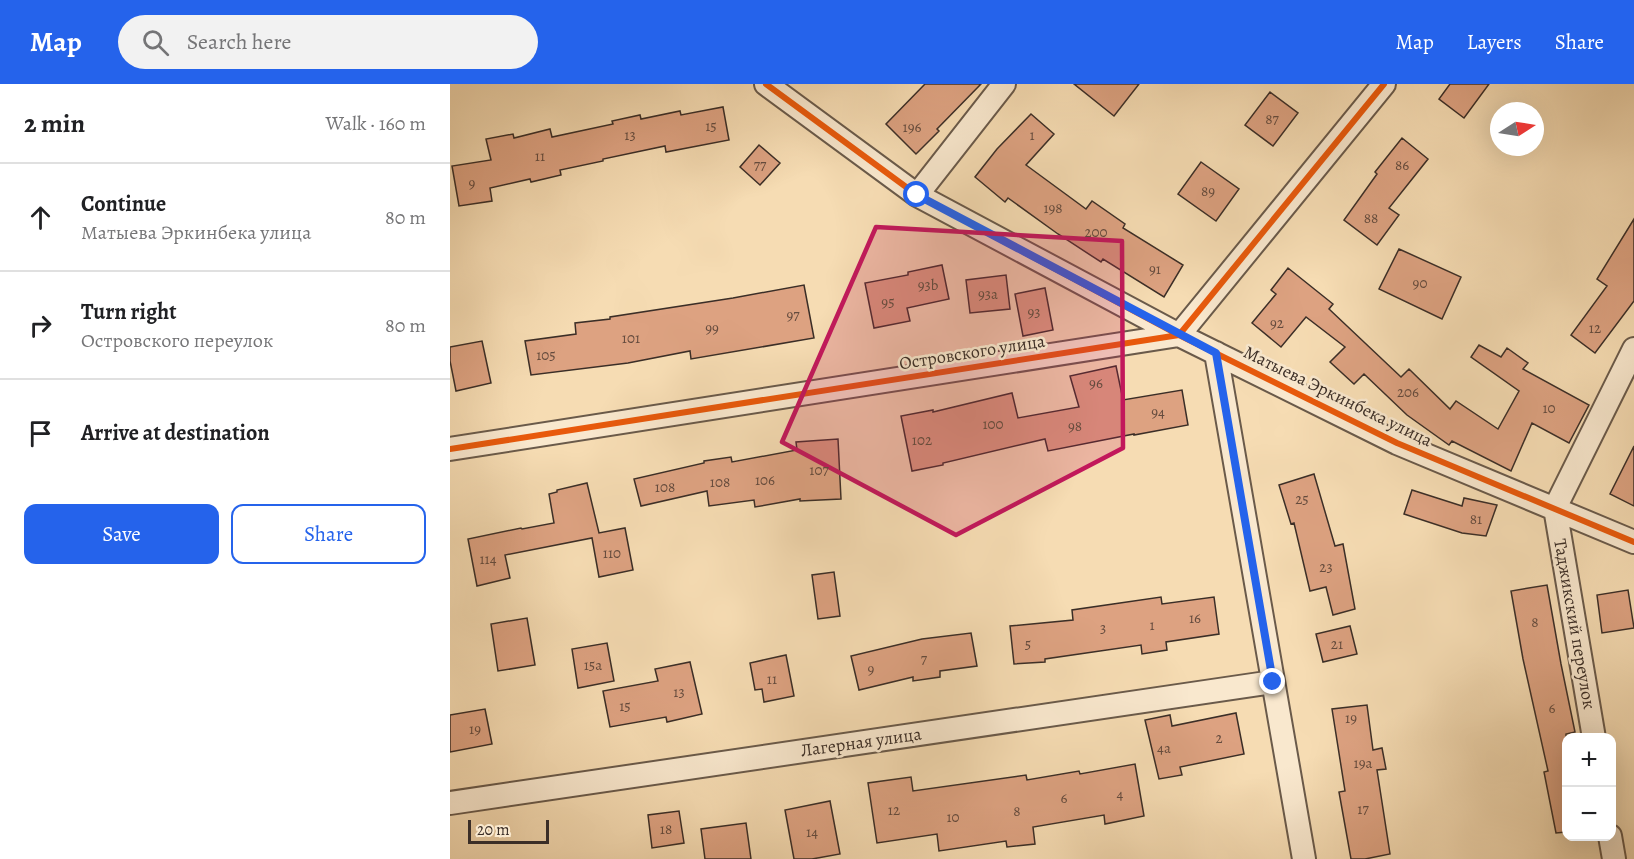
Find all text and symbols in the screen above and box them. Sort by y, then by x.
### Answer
search box [118,15,538,69]
text: Map [30,23,82,61]
icon: search [139,26,172,59]
text: Search here [187,27,291,57]
text: Map [1395,28,1434,56]
text: Layers [1467,28,1522,56]
text: Share [1555,28,1604,56]
north arrow [1490,102,1544,156]
text: 2 min [24,106,85,141]
house number: 87 [1265,109,1279,129]
text: Walk · 160 m [326,110,426,137]
house number: 15 [705,116,717,136]
house number: 196 [903,117,922,137]
house number: 13 [624,125,636,145]
house number: 1 [1029,125,1035,145]
house number: 11 [535,146,545,166]
house number: 77 [754,155,767,175]
house number: 86 [1395,155,1409,175]
house number: 9 [469,173,476,193]
route start [903,181,929,207]
house number: 89 [1201,181,1215,201]
text: Continue [81,189,166,219]
house number: 198 [1043,198,1063,218]
icon: ahead [24,201,57,234]
text: 80 m [385,204,426,231]
house number: 88 [1364,208,1378,228]
text: Матыева Эркинбека улица [81,219,311,246]
house number: 200 [1084,222,1108,242]
house number: 91 [1149,259,1161,279]
house number: 90 [1413,273,1427,293]
house number: 93b [918,275,939,295]
house number: 93a [978,284,998,304]
house number: 95 [881,292,895,312]
text: Turn right [81,297,177,327]
house number: 93 [1027,302,1041,322]
house number: 97 [786,305,800,325]
icon: right [24,309,57,342]
text: 80 m [385,312,426,339]
house number: 92 [1270,313,1284,333]
house number: 99 [705,318,719,338]
house number: 12 [1589,318,1601,338]
text: Островского переулок [81,327,273,354]
house number: 101 [622,328,640,348]
street label: Островского улица [897,329,1047,375]
street label: Матыева Эркинбека улица [1240,340,1437,453]
house number: 105 [536,345,556,365]
house number: 96 [1089,373,1103,393]
house number: 206 [1397,382,1419,402]
house number: 10 [1542,398,1556,418]
house number: 94 [1151,402,1165,422]
house number: 100 [982,414,1004,434]
house number: 98 [1068,416,1082,436]
icon: arrive [24,417,57,450]
text: Arrive at destination [81,418,270,448]
house number: 102 [912,430,932,450]
house number: 107 [809,460,829,480]
house number: 106 [755,470,775,490]
house number: 108 [710,472,730,492]
house number: 108 [655,477,675,497]
house number: 25 [1295,489,1309,509]
button: Save [24,504,219,564]
button: Share [231,504,426,564]
house number: 81 [1470,509,1482,529]
street label: Таджикский переулок [1548,537,1602,711]
house number: 110 [603,543,621,563]
house number: 114 [479,549,497,569]
house number: 23 [1319,557,1333,577]
house number: 16 [1189,608,1201,628]
house number: 8 [1531,612,1539,632]
house number: 1 [1149,615,1155,635]
house number: 3 [1100,618,1106,638]
house number: 5 [1025,634,1031,654]
house number: 21 [1331,634,1343,654]
house number: 7 [921,649,928,669]
house number: 15a [584,655,602,675]
house number: 9 [868,659,875,679]
route end [1259,668,1285,694]
house number: 11 [767,669,777,689]
house number: 13 [673,682,685,702]
house number: 15 [619,696,631,716]
house number: 6 [1549,698,1556,718]
house number: 19 [1345,708,1357,728]
house number: 19 [469,719,481,739]
street label: Лагерная улица [799,722,924,762]
house number: 2 [1215,728,1223,748]
map controls [1562,733,1616,841]
button: + [1562,733,1616,787]
house number: 4a [1157,738,1171,758]
house number: 19a [1354,753,1372,773]
house number: 4 [1117,784,1124,804]
button: − [1562,787,1616,841]
house number: 6 [1061,788,1068,808]
house number: 17 [1357,799,1369,819]
house number: 12 [888,800,900,820]
house number: 8 [1013,801,1021,821]
house number: 10 [946,807,960,827]
scale bar [468,817,549,844]
text: 20 m [477,819,510,841]
house number: 18 [660,819,672,839]
house number: 14 [806,822,818,842]

